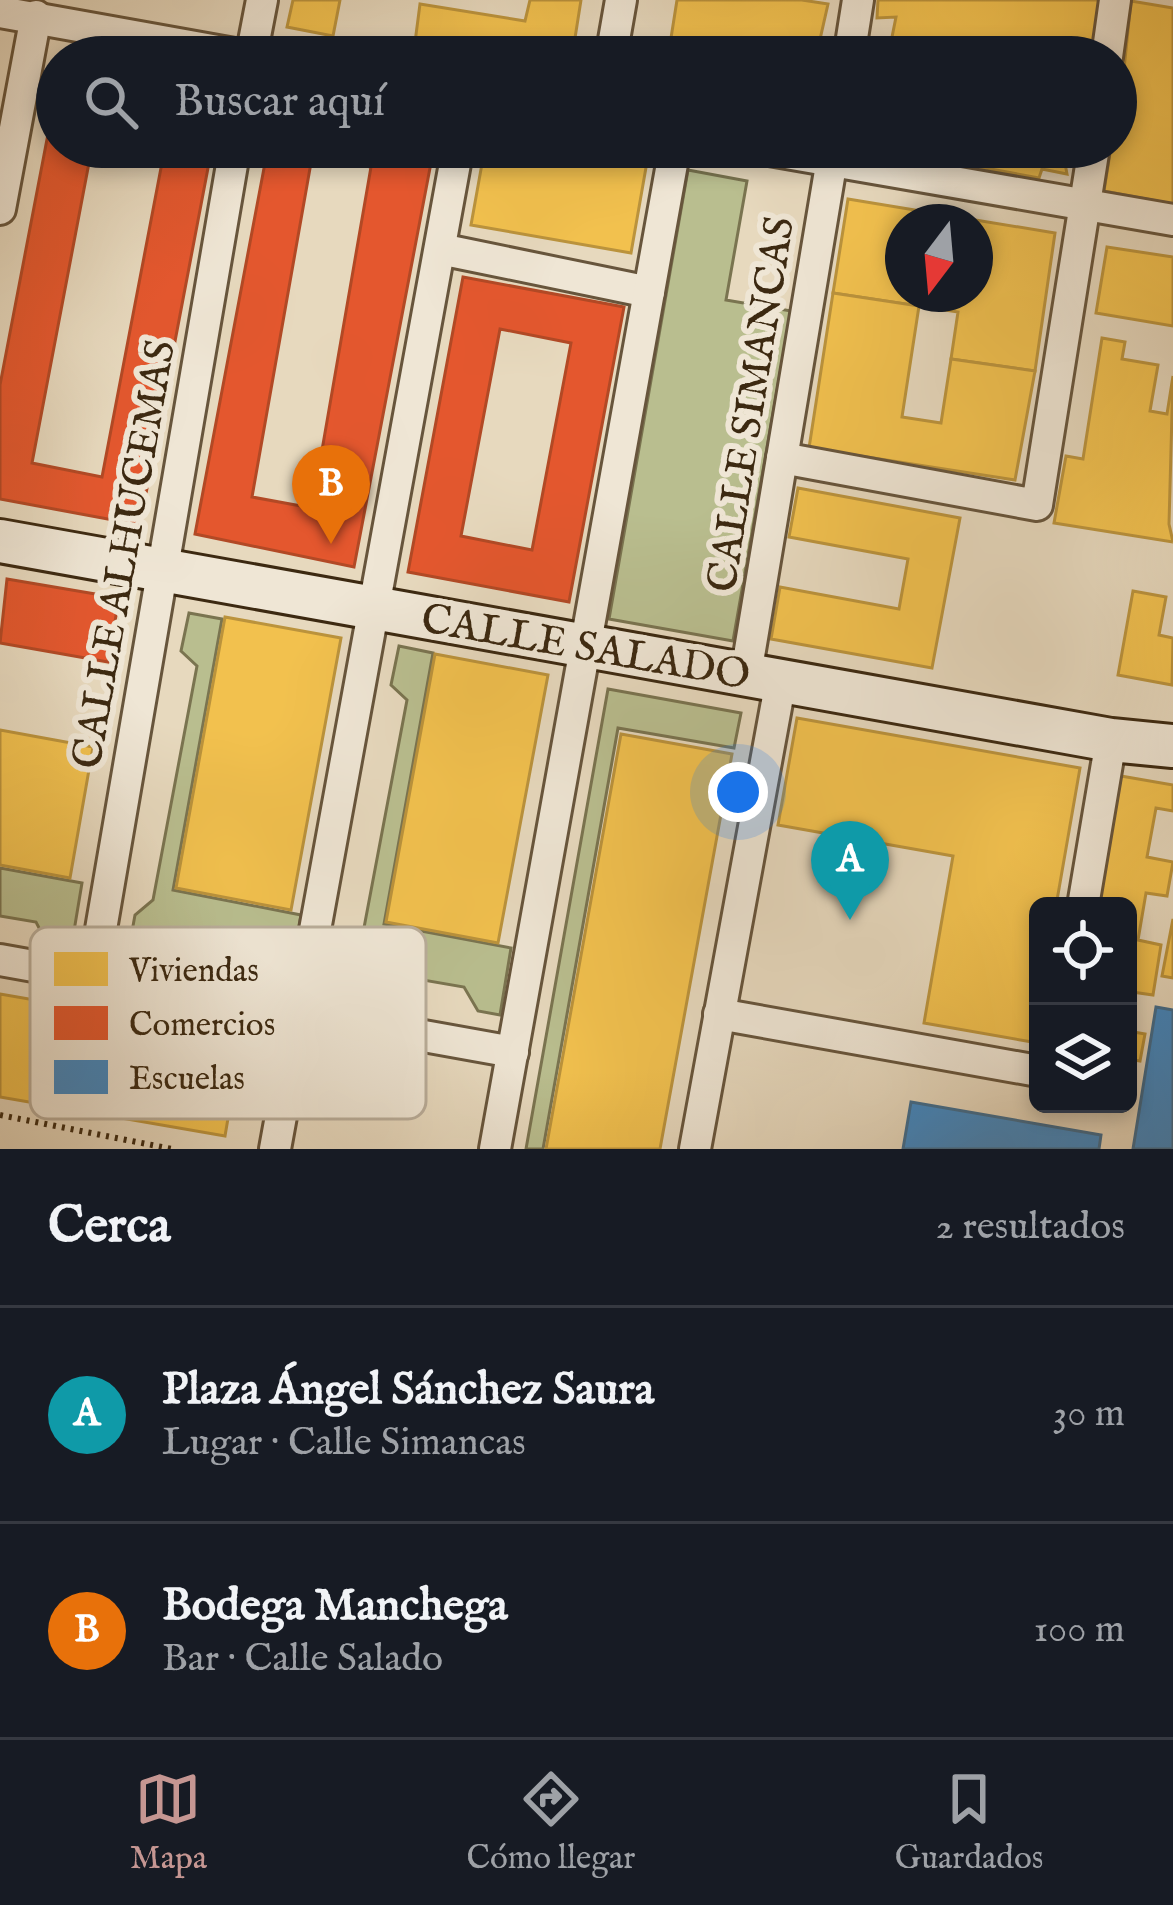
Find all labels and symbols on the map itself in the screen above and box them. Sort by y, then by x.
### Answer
north arrow [885,204,993,312]
street label: CALLE SIMANCAS [697,213,808,596]
street label: CALLE ALHUCEMAS [62,336,189,773]
pin: B [292,445,370,544]
street label: CALLE SALADO [417,593,754,703]
your location [708,762,768,822]
pin: A [811,821,889,920]
legend [30,927,426,1119]
text: Viviendas [128,951,259,993]
text: Comercios [129,1005,275,1047]
text: Escuelas [129,1059,245,1101]

